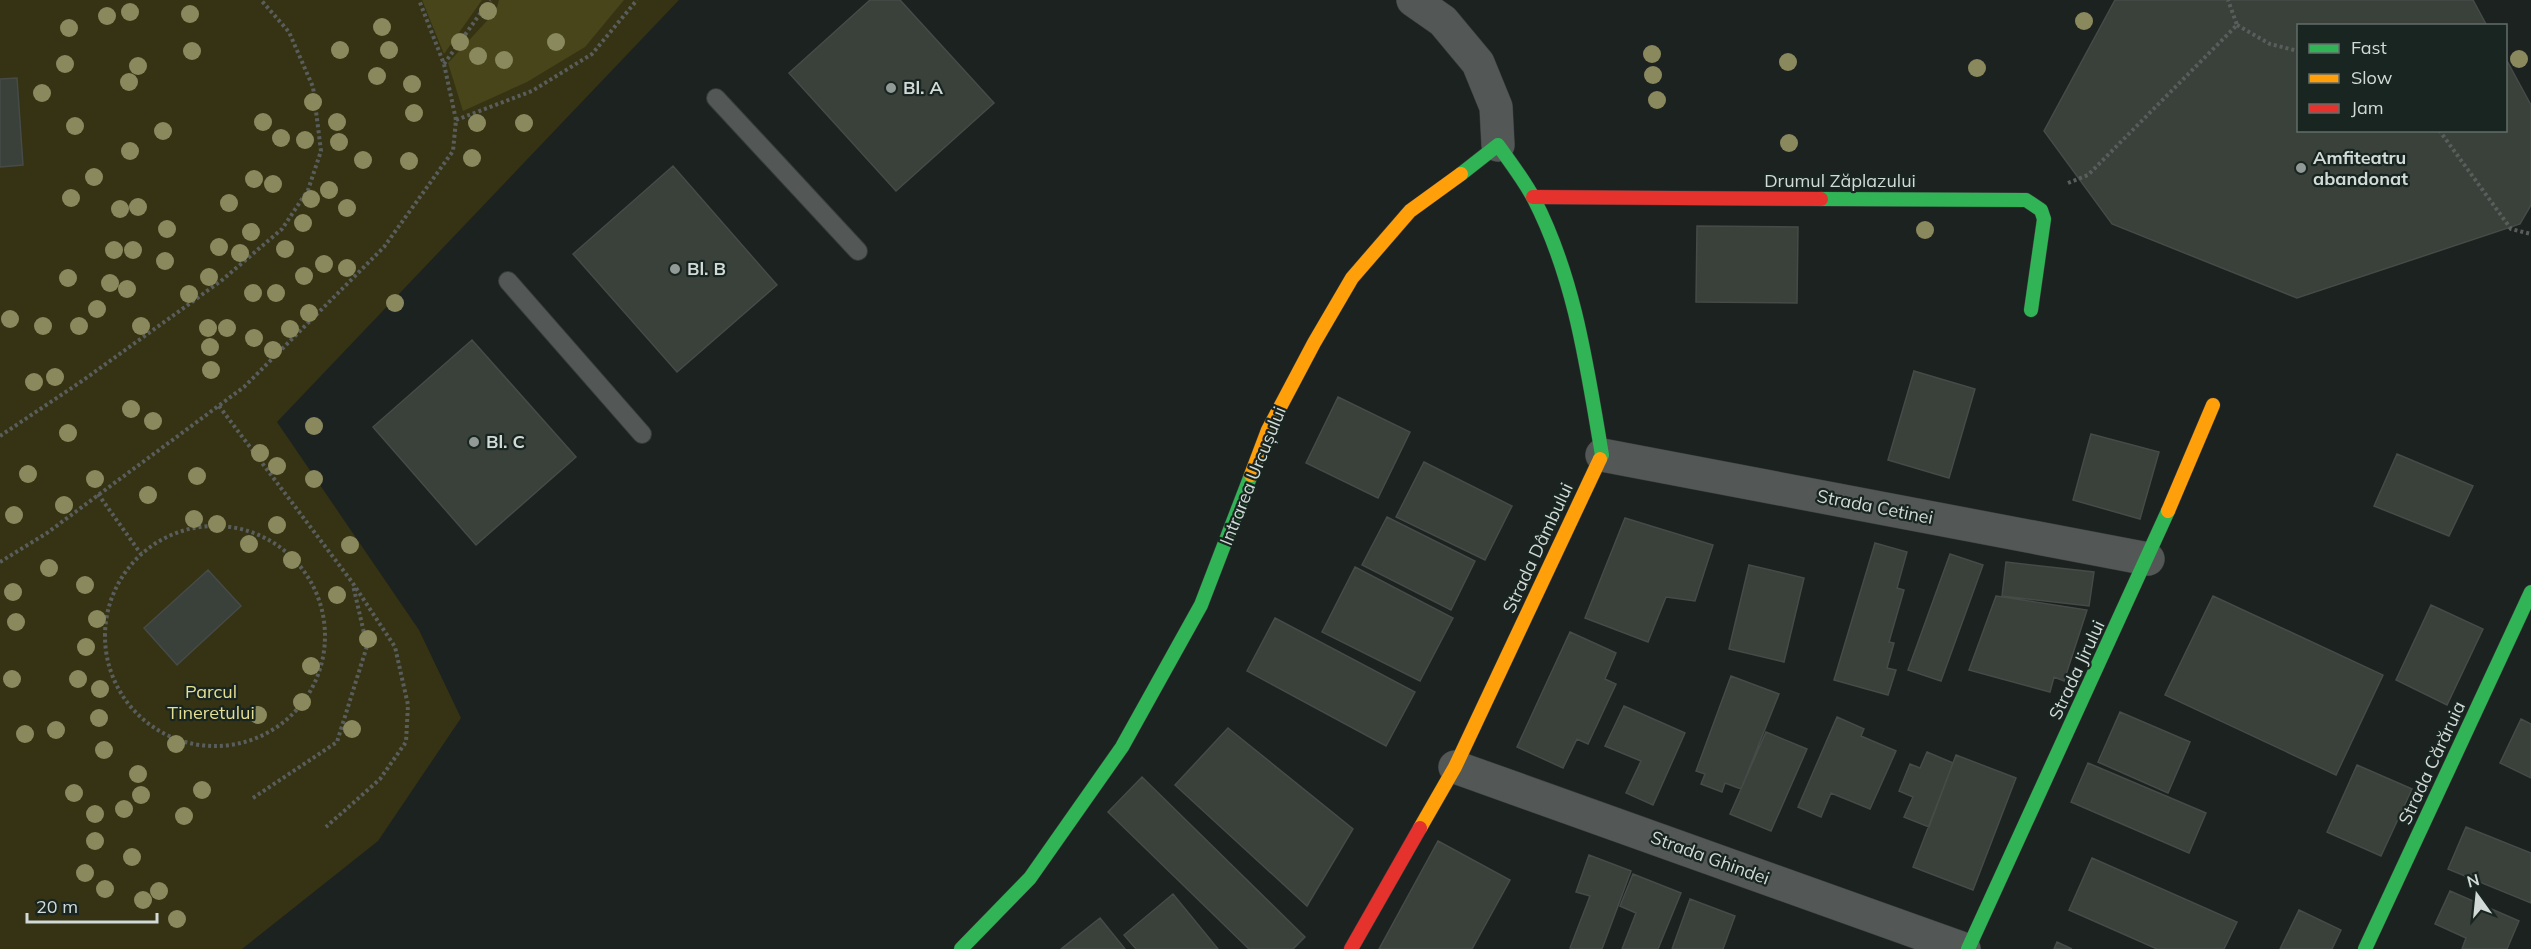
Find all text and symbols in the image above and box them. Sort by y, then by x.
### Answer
legend [2297,24,2507,132]
text: Fast [2351,36,2387,59]
text: Slow [2351,66,2393,89]
place label: Bl. A [903,76,944,99]
marker: Bl. A [884,81,898,95]
text: Jam [2351,96,2384,119]
place label: Amfiteatru abandonat [2313,146,2408,190]
marker: Amfiteatru abandonat [2294,161,2308,175]
street label: Drumul Zăplazului [1764,169,1916,192]
place label: Bl. B [687,257,726,280]
marker: Bl. B [668,262,682,276]
street label: Intrarea Urcușului [1214,403,1291,549]
place label: Bl. C [486,430,525,453]
marker: Bl. C [467,435,481,449]
street label: Strada Dâmbului [1497,479,1578,617]
street label: Strada Cetinei [1815,484,1935,529]
street label: Strada Jirului [2043,616,2110,723]
park label: Parcul Tineretului [167,680,255,724]
street label: Strada Cărăruia [2393,697,2470,828]
street label: Strada Ghindei [1648,825,1773,890]
north arrow [2447,865,2507,925]
text: N [2465,869,2482,892]
scale bar [27,886,158,924]
text: 20 m [36,895,78,918]

